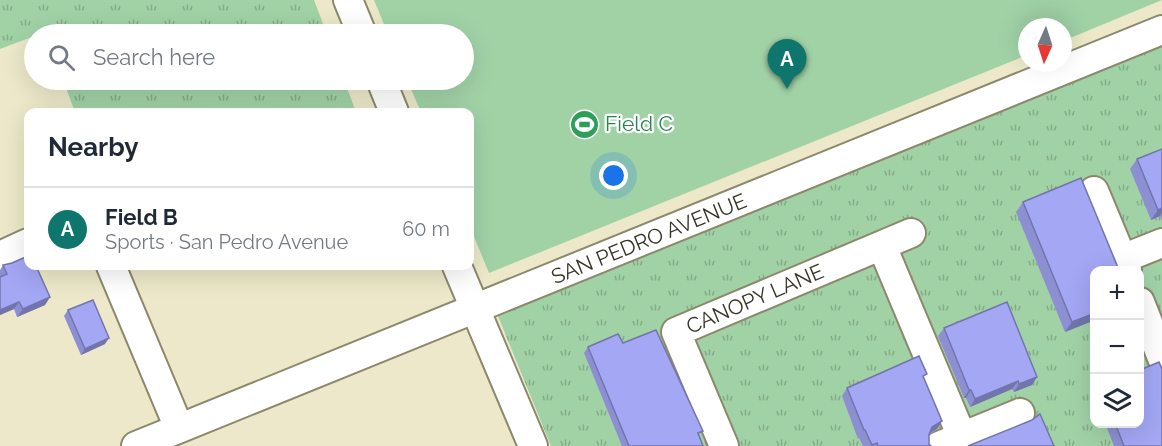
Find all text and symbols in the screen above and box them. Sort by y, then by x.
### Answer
north arrow [1018,18,1072,72]
search box [24,24,474,90]
pin: A [768,40,806,89]
icon: search [45,41,78,74]
text: Search here [93,44,215,70]
sports icon: Field C [568,108,600,140]
place label: Field C [605,111,673,136]
text: Nearby [48,132,138,162]
your location [599,161,628,190]
street label: SAN PEDRO AVENUE [548,188,750,289]
text: Field B [105,204,178,230]
text: A [61,217,74,241]
text: 60 m [402,217,450,241]
text: Sports · San Pedro Avenue [105,230,348,254]
street label: CANOPY LANE [682,258,827,339]
map controls [1090,266,1144,428]
button: + [1090,266,1144,320]
button: − [1090,320,1144,374]
button: layers [1090,374,1144,428]

